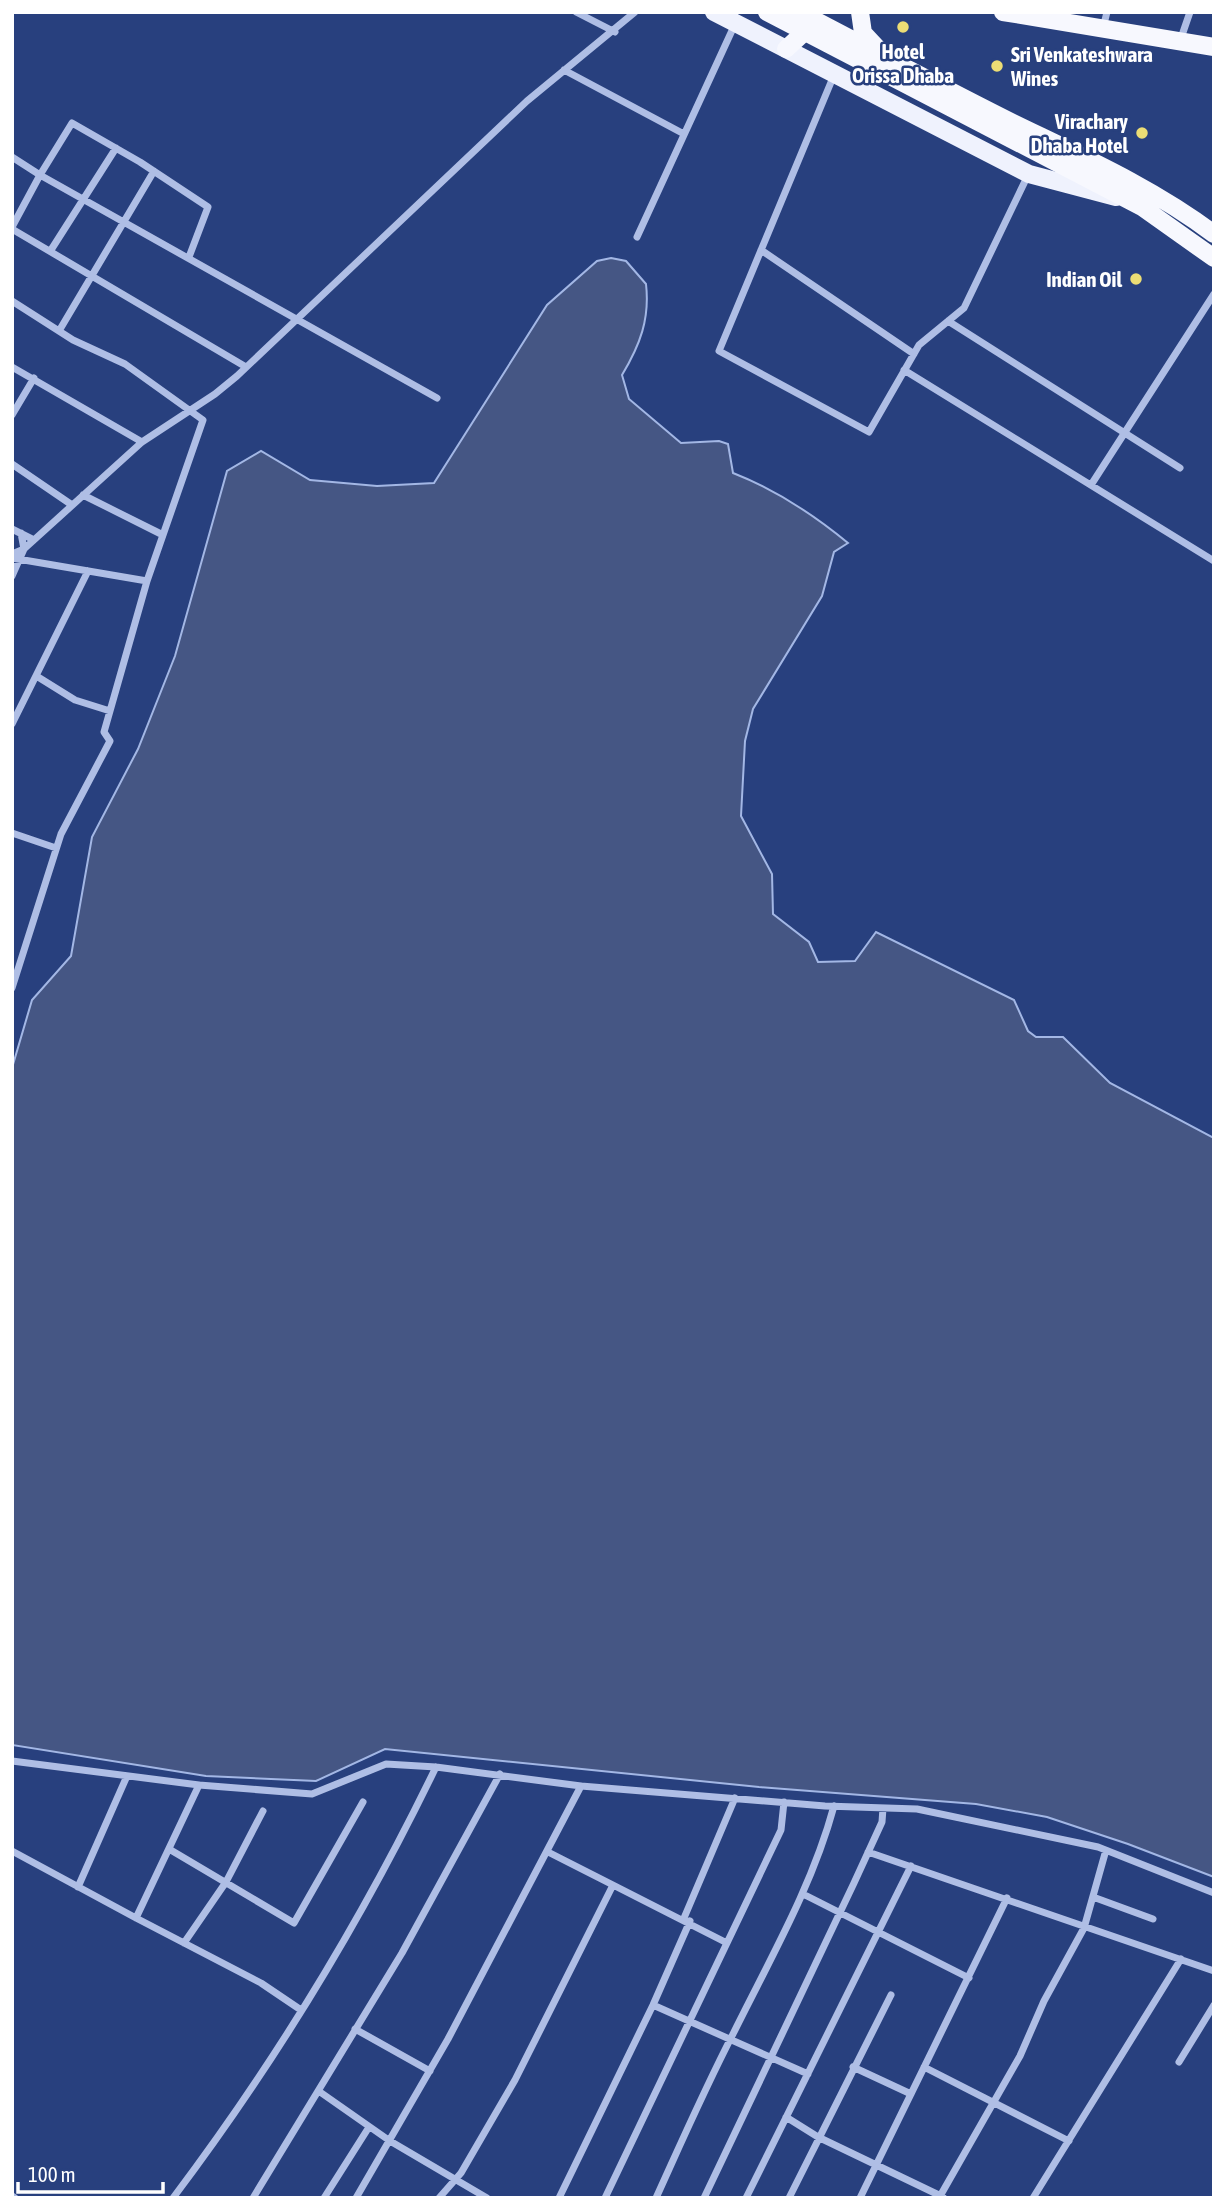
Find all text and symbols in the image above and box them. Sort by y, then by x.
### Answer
marker: Hotel Orissa Dhaba [895,19,911,35]
place label: Hotel Orissa Dhaba [852,39,954,87]
place label: Sri Venkateshwara Wines [1010,42,1153,90]
marker: Sri Venkateshwara Wines [989,58,1005,74]
place label: Virachary Dhaba Hotel [1031,109,1128,157]
marker: Virachary Dhaba Hotel [1134,125,1150,141]
place label: Indian Oil [1046,267,1122,291]
marker: Indian Oil [1128,271,1144,287]
scale bar [18,2150,163,2194]
text: 100 m [28,2162,76,2186]

